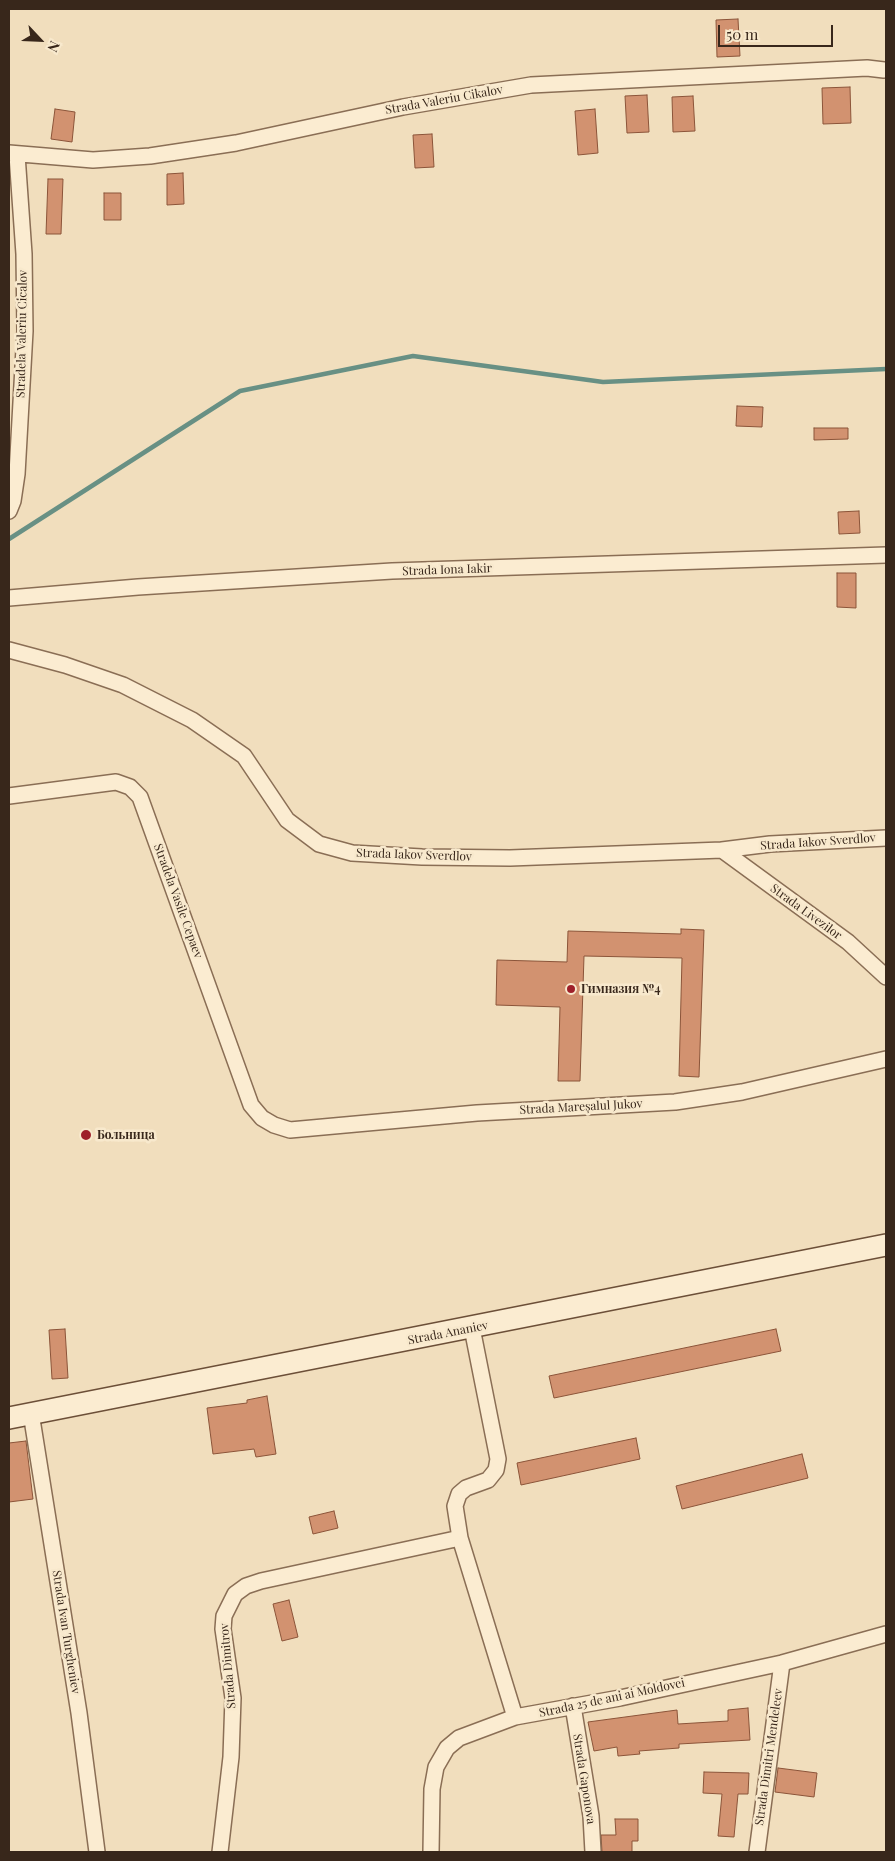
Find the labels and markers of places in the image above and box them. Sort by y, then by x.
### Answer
place label: Гимназия №4 [581,982,661,996]
marker: Гимназия №4 [565,983,577,995]
marker: Больница [79,1128,93,1142]
place label: Больница [97,1128,155,1142]

